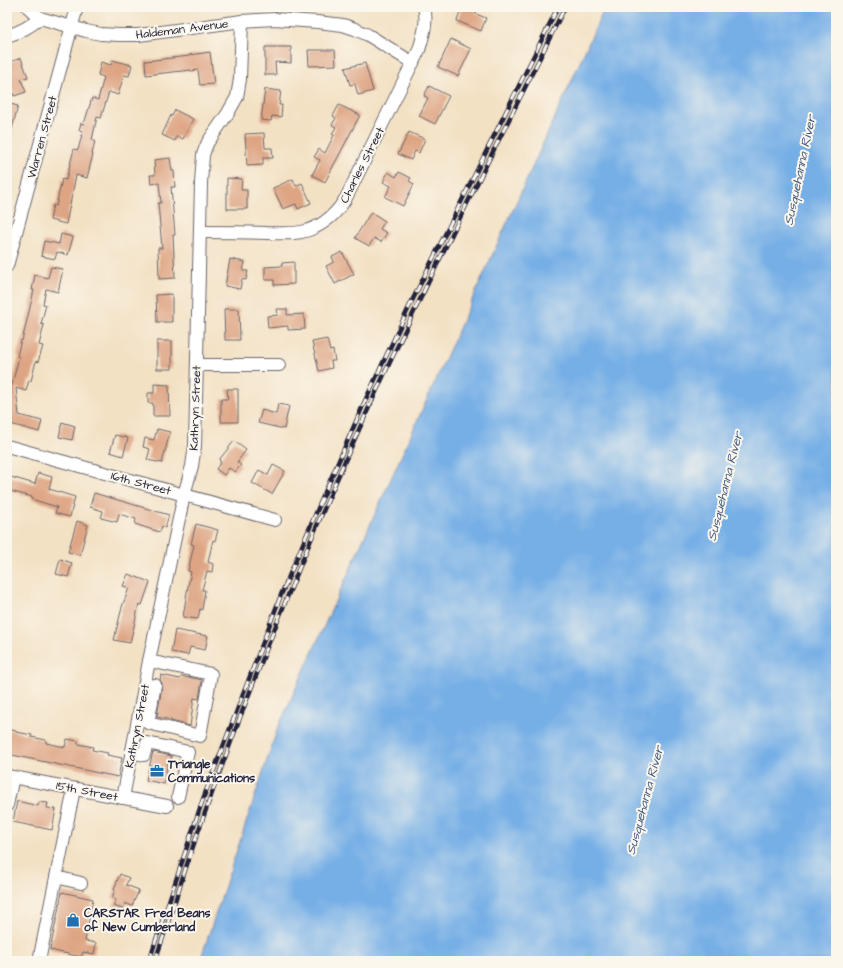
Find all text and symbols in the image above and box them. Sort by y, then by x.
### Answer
street label: Haldeman Avenue [135,15,230,44]
street label: Warren Street [23,94,62,180]
water label: Susquehanna River [780,112,821,227]
street label: Charles Street [336,124,389,206]
street label: Kathryn Street [186,365,206,451]
water label: Susquehanna River [703,428,748,543]
street label: 16th Street [109,467,173,500]
street label: Kathryn Street [121,683,155,770]
water label: Susquehanna River [622,742,669,857]
place label: Triangle Communications [167,756,255,787]
office icon: Triangle Communications [149,763,165,779]
street label: 15th Street [55,777,119,806]
place label: CARSTAR Fred Beans of New Cumberland [84,905,211,936]
shop icon: CARSTAR Fred Beans of New Cumberland [65,912,81,928]

